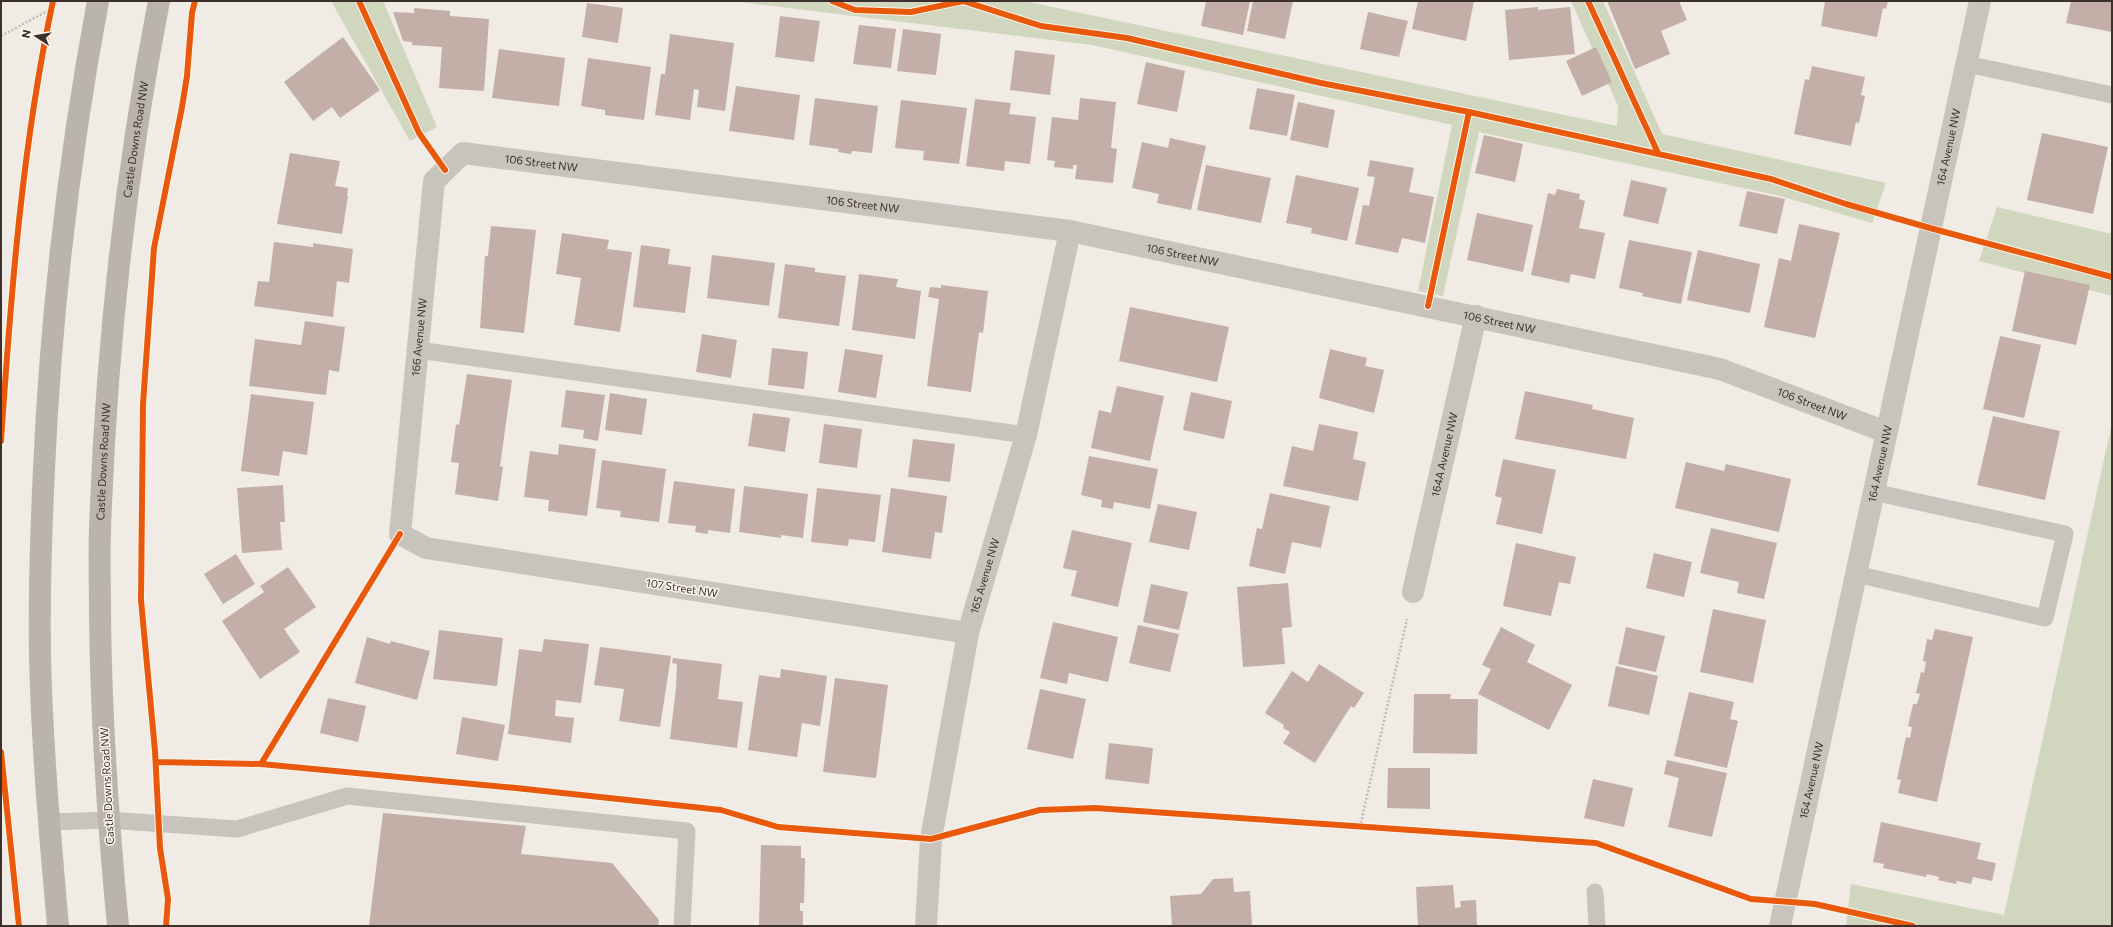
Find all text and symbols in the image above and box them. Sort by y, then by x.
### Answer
north arrow [16,16,56,56]
text: N [19,28,33,39]
street label: Castle Downs Road NW [120,80,150,198]
street label: 164 Avenue NW [1933,107,1963,187]
street label: 106 Street NW [504,151,579,174]
street label: 106 Street NW [825,193,900,215]
street label: 106 Street NW [1145,240,1220,268]
street label: 166 Avenue NW [408,297,429,377]
street label: 106 Street NW [1462,308,1537,336]
street label: 106 Street NW [1776,384,1849,423]
street label: Castle Downs Road NW [93,402,113,521]
street label: 164A Avenue NW [1428,411,1460,498]
street label: 164 Avenue NW [1865,424,1894,503]
street label: 165 Avenue NW [967,536,1001,615]
street label: 107 Street NW [645,575,719,600]
street label: Castle Downs Road NW [97,727,116,845]
street label: 164 Avenue NW [1796,741,1826,820]

